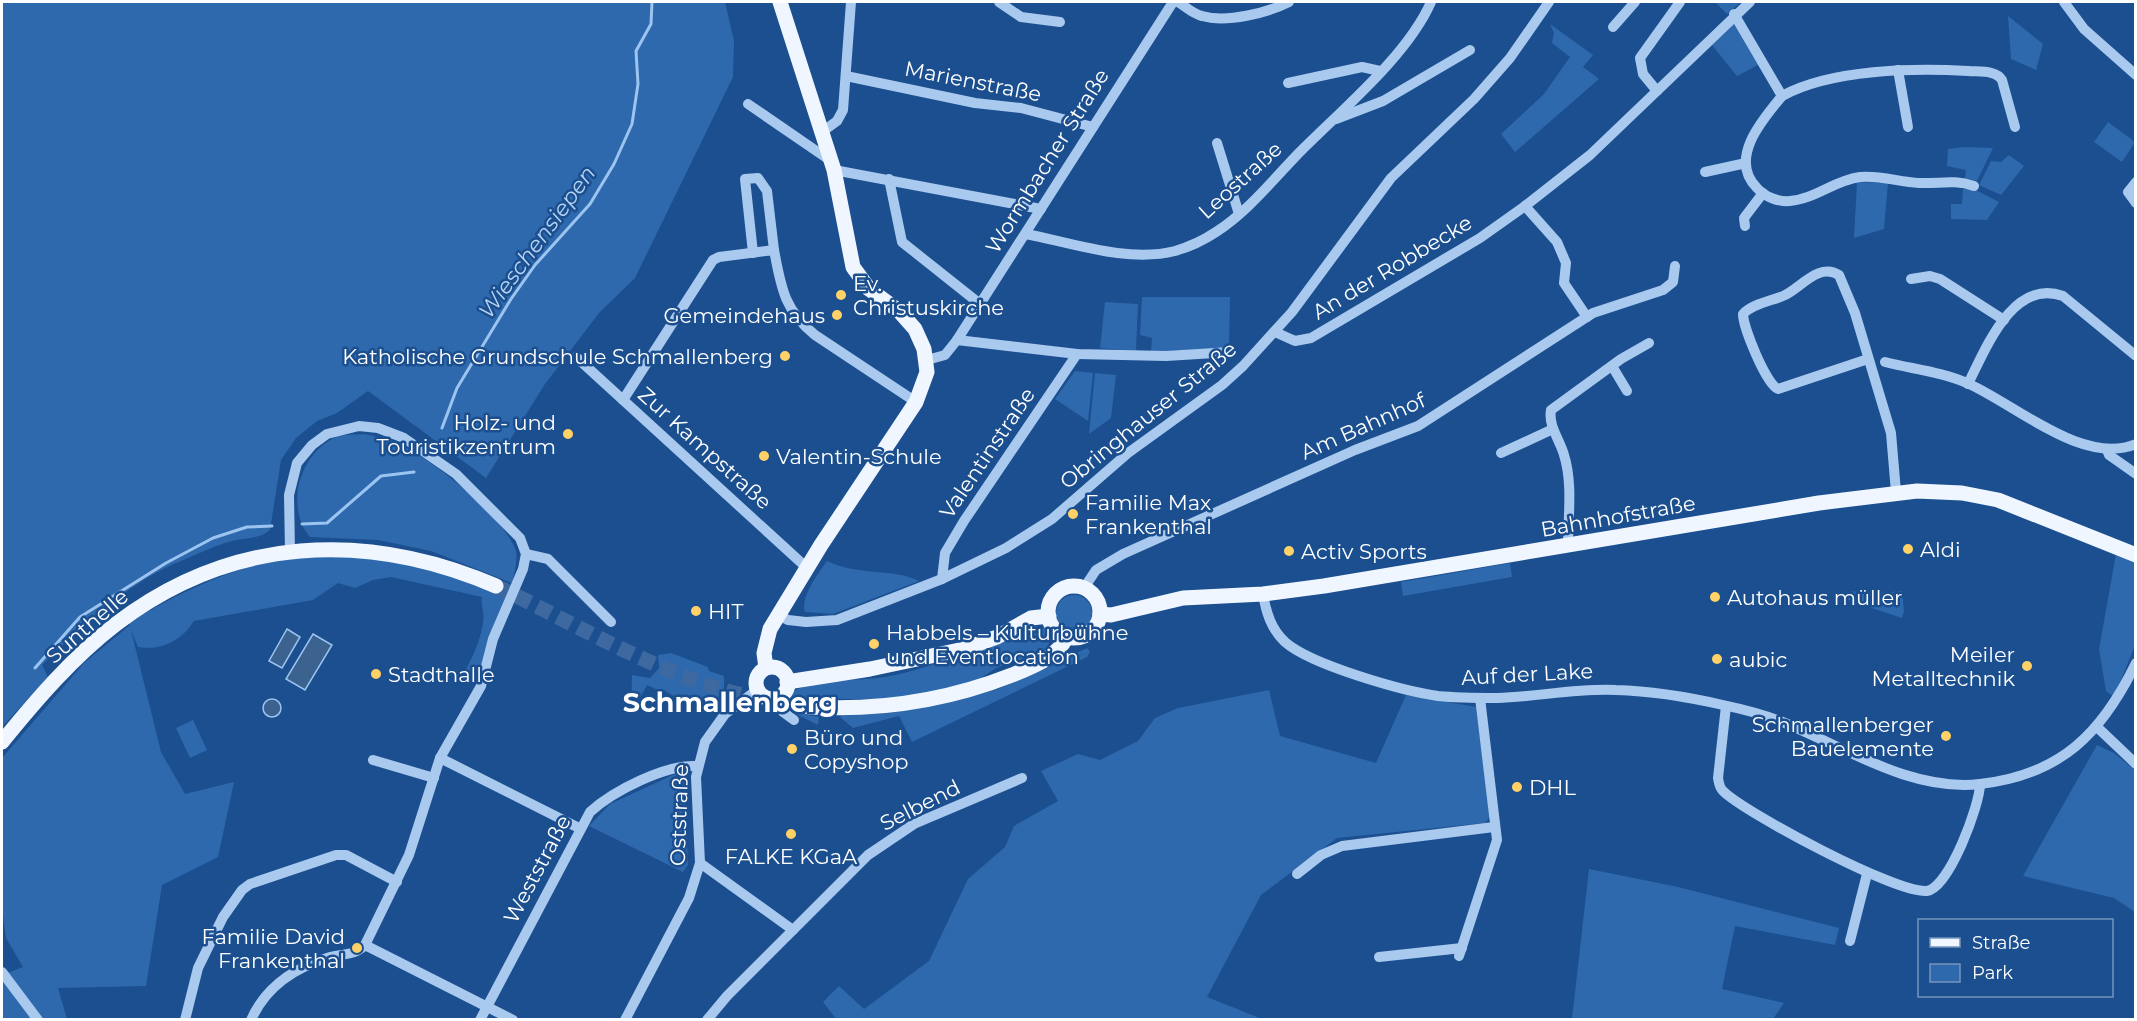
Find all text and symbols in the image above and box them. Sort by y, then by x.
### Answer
street label: Marienstraße [903,55,1043,107]
street label: Wormbacher Straße [980,64,1114,258]
street label: Leostraße [1193,136,1287,224]
water label: Wieschensiepen [473,161,601,323]
street label: An der Robbecke [1308,210,1476,324]
place label: Ev. Christuskirche [853,271,1004,320]
marker: Ev. Christuskirche [834,288,848,302]
place label: Gemeindehaus [663,303,825,328]
marker: Gemeindehaus [830,308,844,322]
street label: Obringhauser Straße [1055,336,1241,494]
place label: Katholische Grundschule Schmallenberg [342,344,773,369]
marker: Katholische Grundschule Schmallenberg [778,349,792,363]
street label: Zur Kampstraße [633,382,777,514]
street label: Valentinstraße [934,383,1040,523]
street label: Am Bahnhof [1297,387,1430,465]
place label: Holz- und Touristikzentrum [376,410,556,459]
marker: Holz- und Touristikzentrum [561,427,575,441]
place label: Valentin-Schule [776,444,942,469]
marker: Valentin-Schule [757,449,771,463]
place label: Familie Max Frankenthal [1085,490,1212,539]
street label: Bahnhofstraße [1539,490,1697,542]
marker: Familie Max Frankenthal [1066,507,1080,521]
place label: Aldi [1920,537,1961,562]
place label: Activ Sports [1301,539,1427,564]
marker: Aldi [1901,542,1915,556]
marker: Activ Sports [1282,544,1296,558]
street label: Sunthelle [41,584,133,668]
place label: Autohaus müller [1727,585,1903,610]
marker: Autohaus müller [1708,590,1722,604]
place label: HIT [708,599,743,624]
marker: HIT [689,604,703,618]
place label: Habbels – Kulturbühne und Eventlocation [886,620,1128,669]
marker: Habbels – Kulturbühne und Eventlocation [867,637,881,651]
place label: Meiler Metalltechnik [1872,642,2015,691]
place label: aubic [1729,647,1787,672]
marker: aubic [1710,652,1724,666]
street label: Auf der Lake [1460,658,1594,690]
marker: Meiler Metalltechnik [2020,659,2034,673]
place label: Stadthalle [388,662,495,687]
marker: Stadthalle [369,667,383,681]
district label: Schmallenberg [623,686,837,719]
place label: Schmallenberger Bauelemente [1752,712,1934,761]
place label: Büro und Copyshop [804,725,909,774]
marker: Schmallenberger Bauelemente [1939,729,1953,743]
marker: Büro und Copyshop [785,742,799,756]
street label: Oststraße [665,764,693,866]
street label: Selbend [876,774,964,836]
place label: DHL [1529,775,1576,800]
marker: DHL [1510,780,1524,794]
street label: Weststraße [498,811,576,927]
marker: FALKE KGaA [784,827,798,841]
place label: FALKE KGaA [725,844,858,869]
legend [1918,919,2113,997]
place label: Familie David Frankenthal [202,924,345,973]
text: Straße [1972,932,2031,954]
marker: Familie David Frankenthal [350,941,364,955]
text: Park [1972,962,2013,984]

